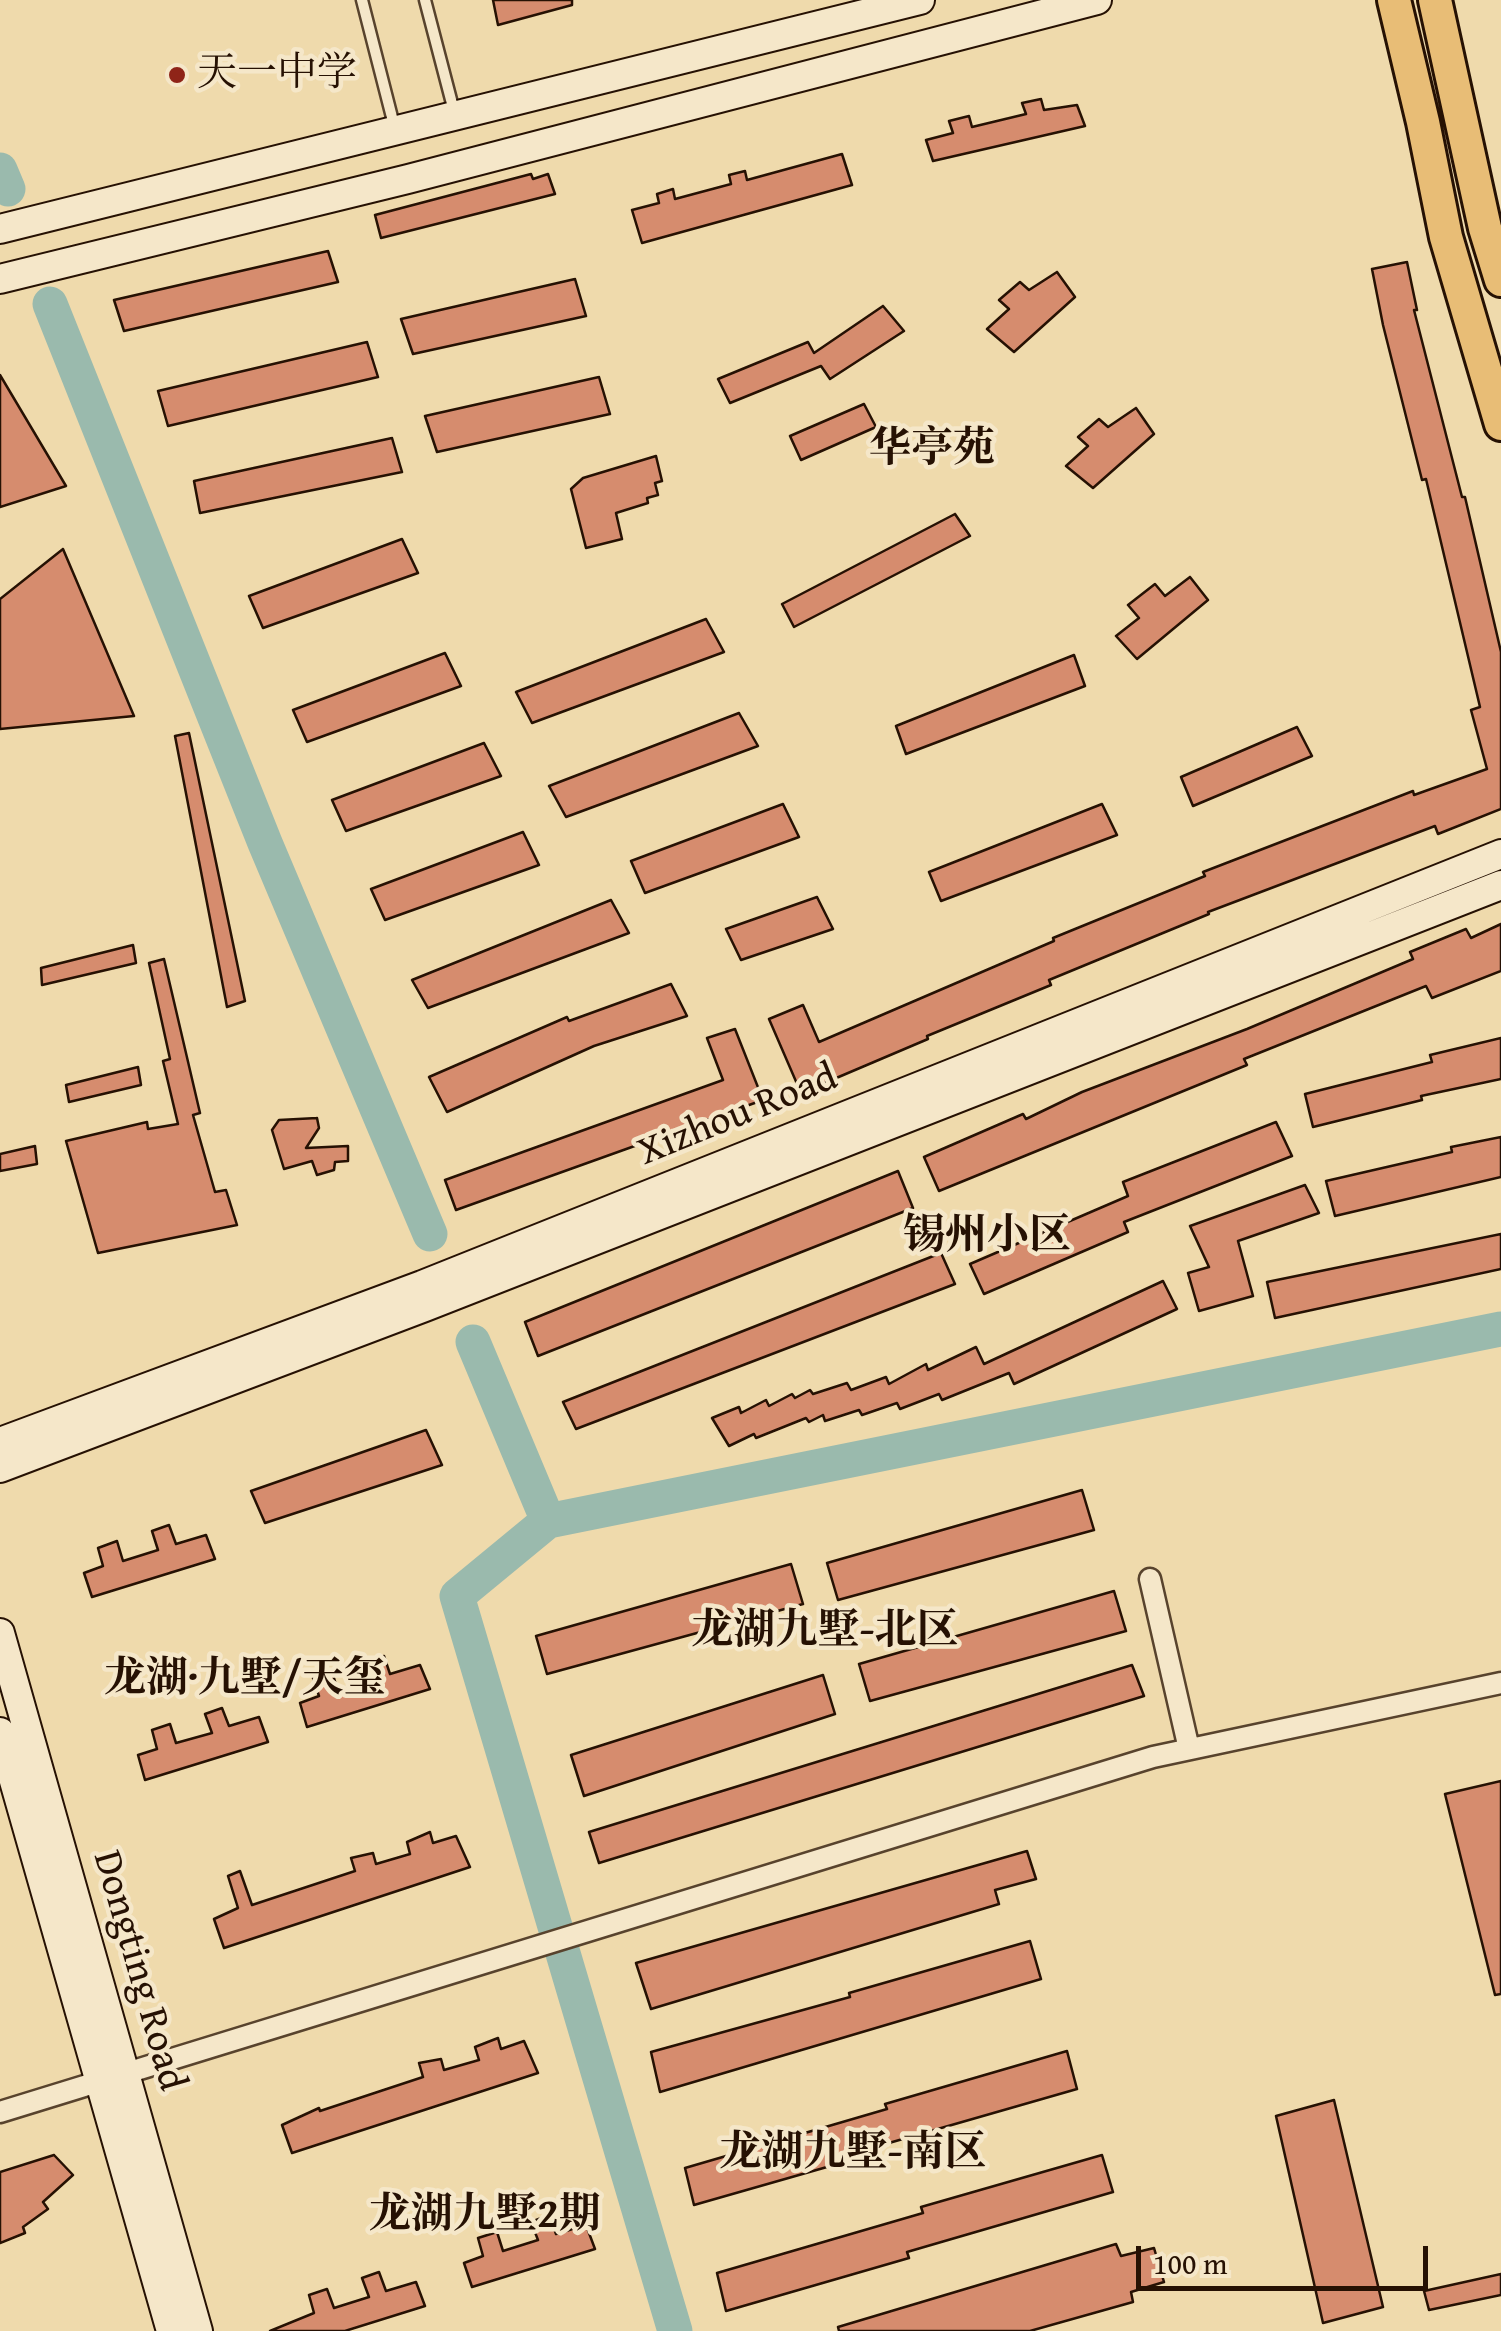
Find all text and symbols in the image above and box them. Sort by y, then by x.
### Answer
place label: 天一中学 [197,51,357,99]
marker: 天一中学 [166,64,188,86]
district label: 华亭苑 [869,425,995,475]
street label: Xizhou Road [631,1054,845,1178]
district label: 锡州小区 [903,1212,1071,1262]
district label: 龙湖九墅-北区 [691,1607,959,1657]
district label: 龙湖·九墅/天玺 [104,1655,386,1705]
street label: Dongting Road [81,1846,195,2096]
district label: 龙湖九墅-南区 [719,2129,987,2179]
district label: 龙湖九墅2期 [369,2191,601,2241]
scale bar [1141,2226,1434,2288]
text: 100 m [1153,2241,1227,2285]

